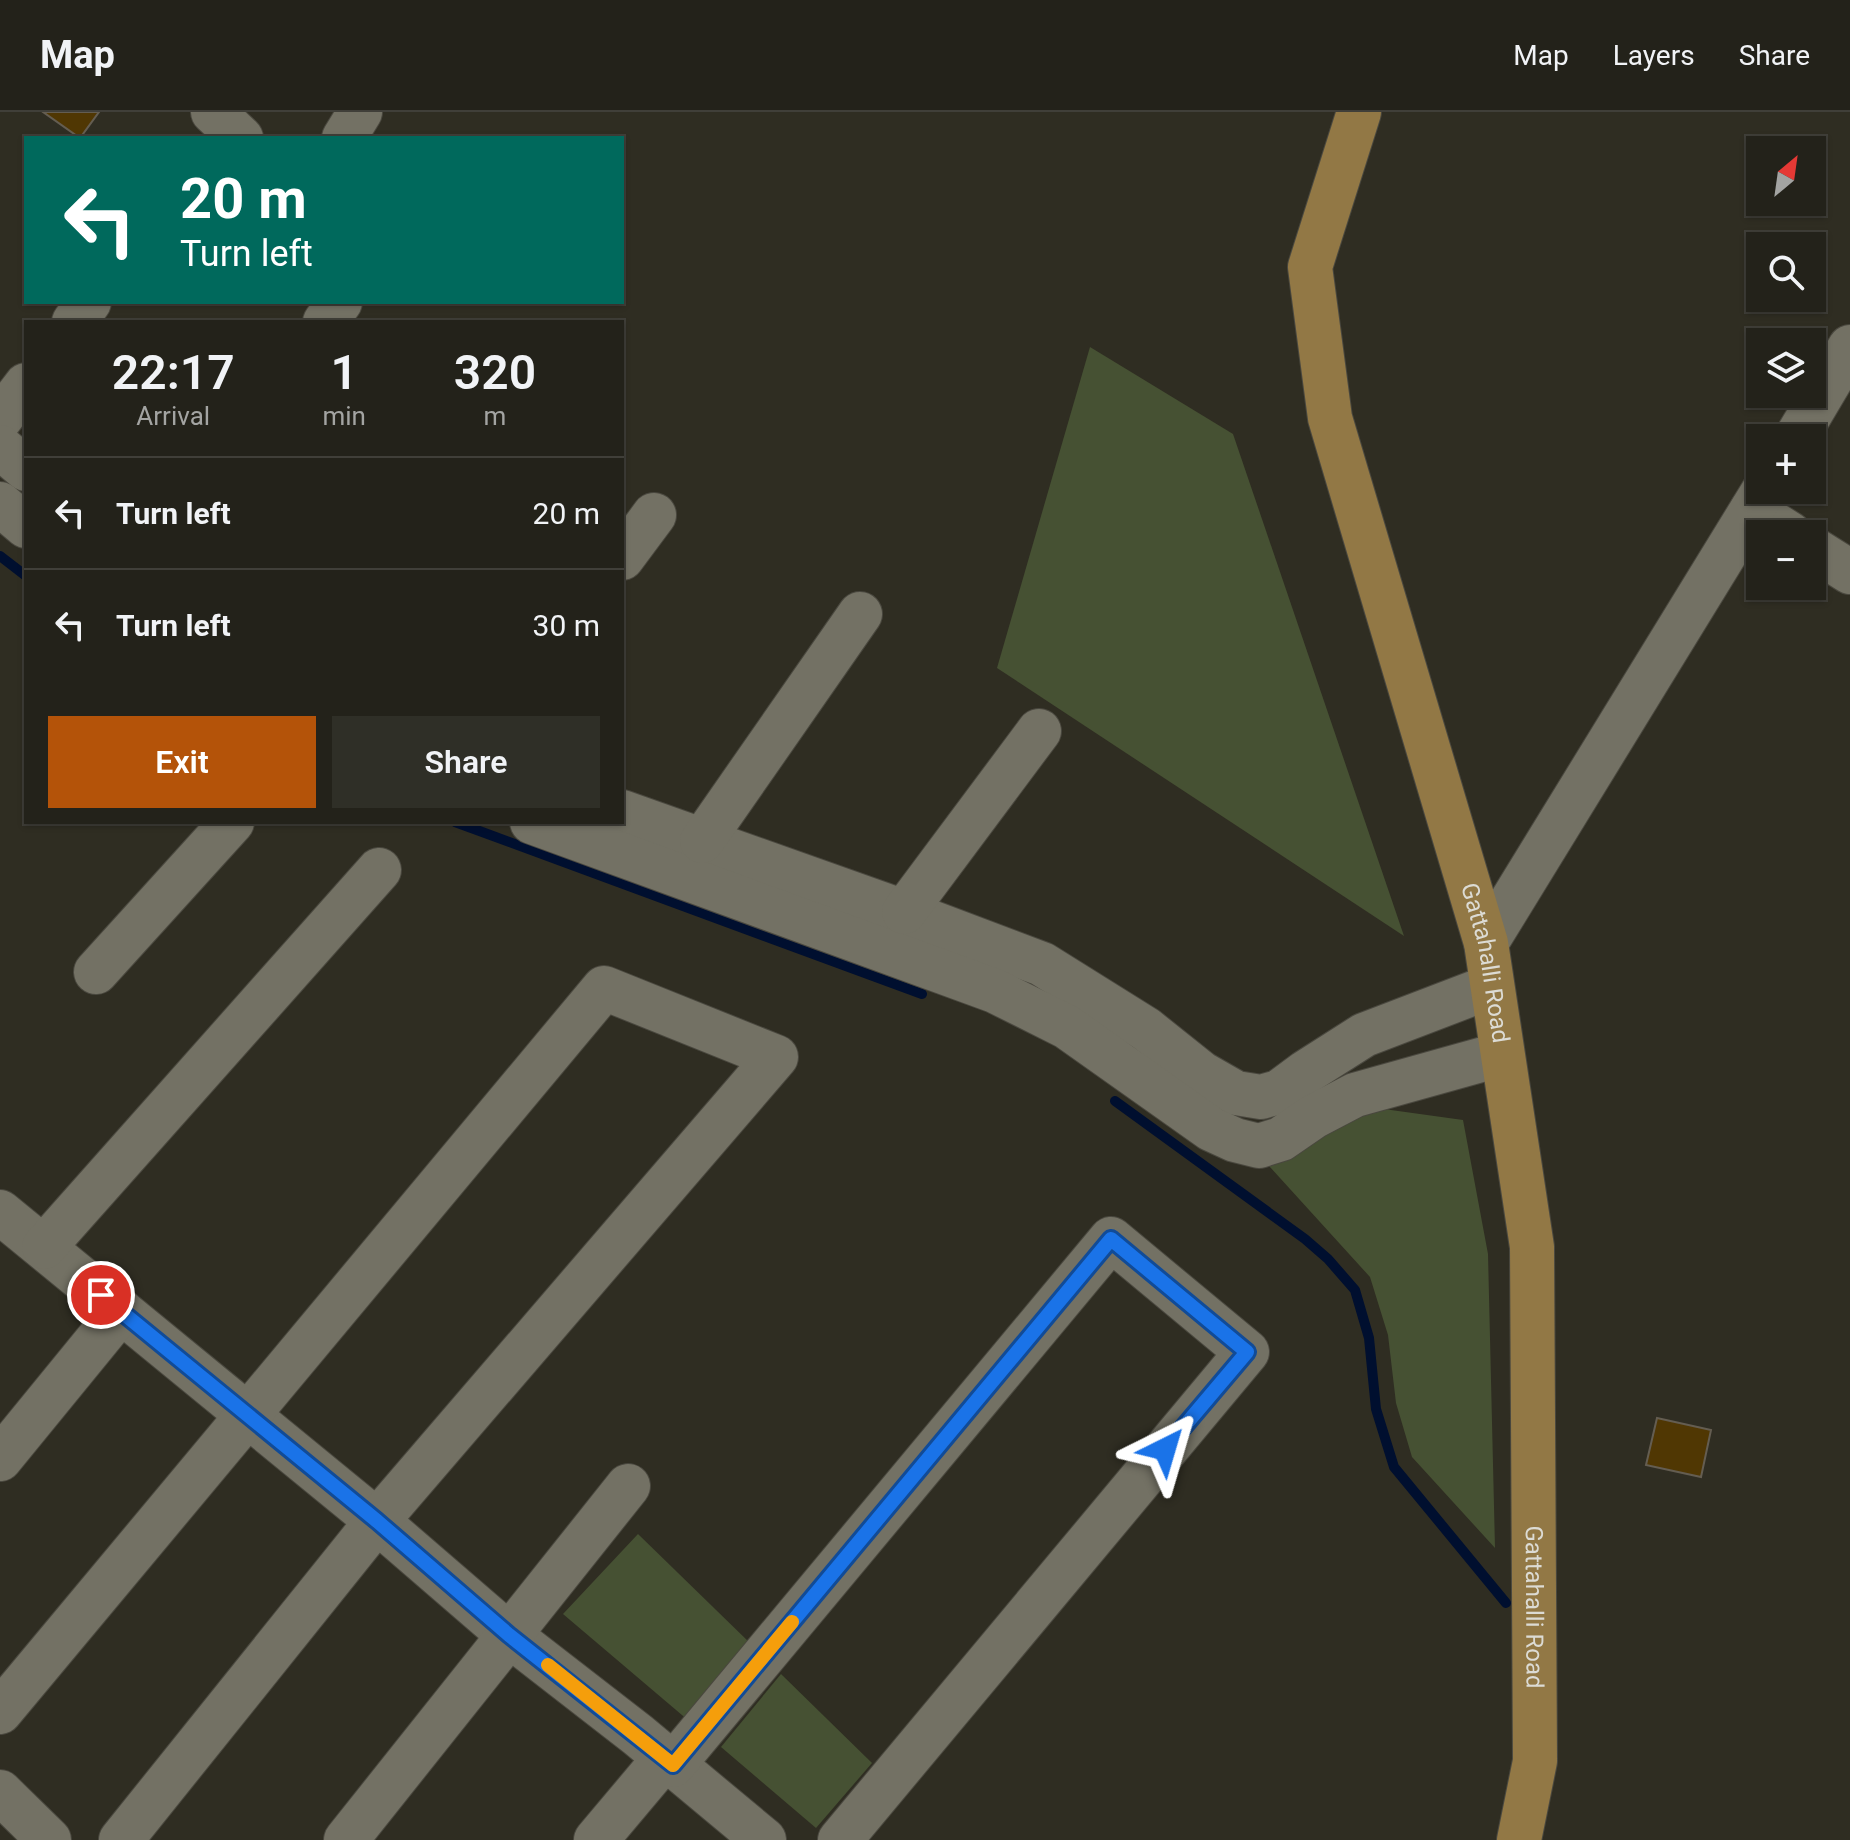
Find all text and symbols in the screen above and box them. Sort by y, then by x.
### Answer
text: Map [40,33,115,77]
text: Map [1513,39,1569,72]
text: Layers [1613,39,1695,72]
text: Share [1739,39,1810,72]
north arrow [1746,136,1826,216]
map controls [1746,136,1826,600]
text: 20 m [180,166,307,232]
icon: left [48,168,152,272]
button: search [1746,232,1826,312]
text: Turn left [180,233,313,275]
button: layers [1746,328,1826,408]
text: 22:17 [112,344,235,401]
text: 1 [331,344,358,401]
text: 320 [454,344,536,401]
text: Arrival [136,401,210,431]
text: min [322,401,366,431]
text: m [484,401,506,431]
button: + [1746,424,1826,504]
icon: left [48,491,92,535]
text: Turn left [116,496,231,531]
text: 20 m [533,496,600,531]
button: − [1746,520,1826,600]
icon: left [48,603,92,647]
text: Turn left [116,608,231,643]
text: 30 m [533,608,600,643]
button: Exit [48,716,316,808]
button: Share [332,716,600,808]
street label: Gattahalli Road [1455,879,1515,1045]
pin [67,1261,135,1329]
icon: arrive [79,1273,123,1317]
position arrow [1123,1407,1207,1491]
street label: Gattahalli Road [1520,1525,1549,1689]

